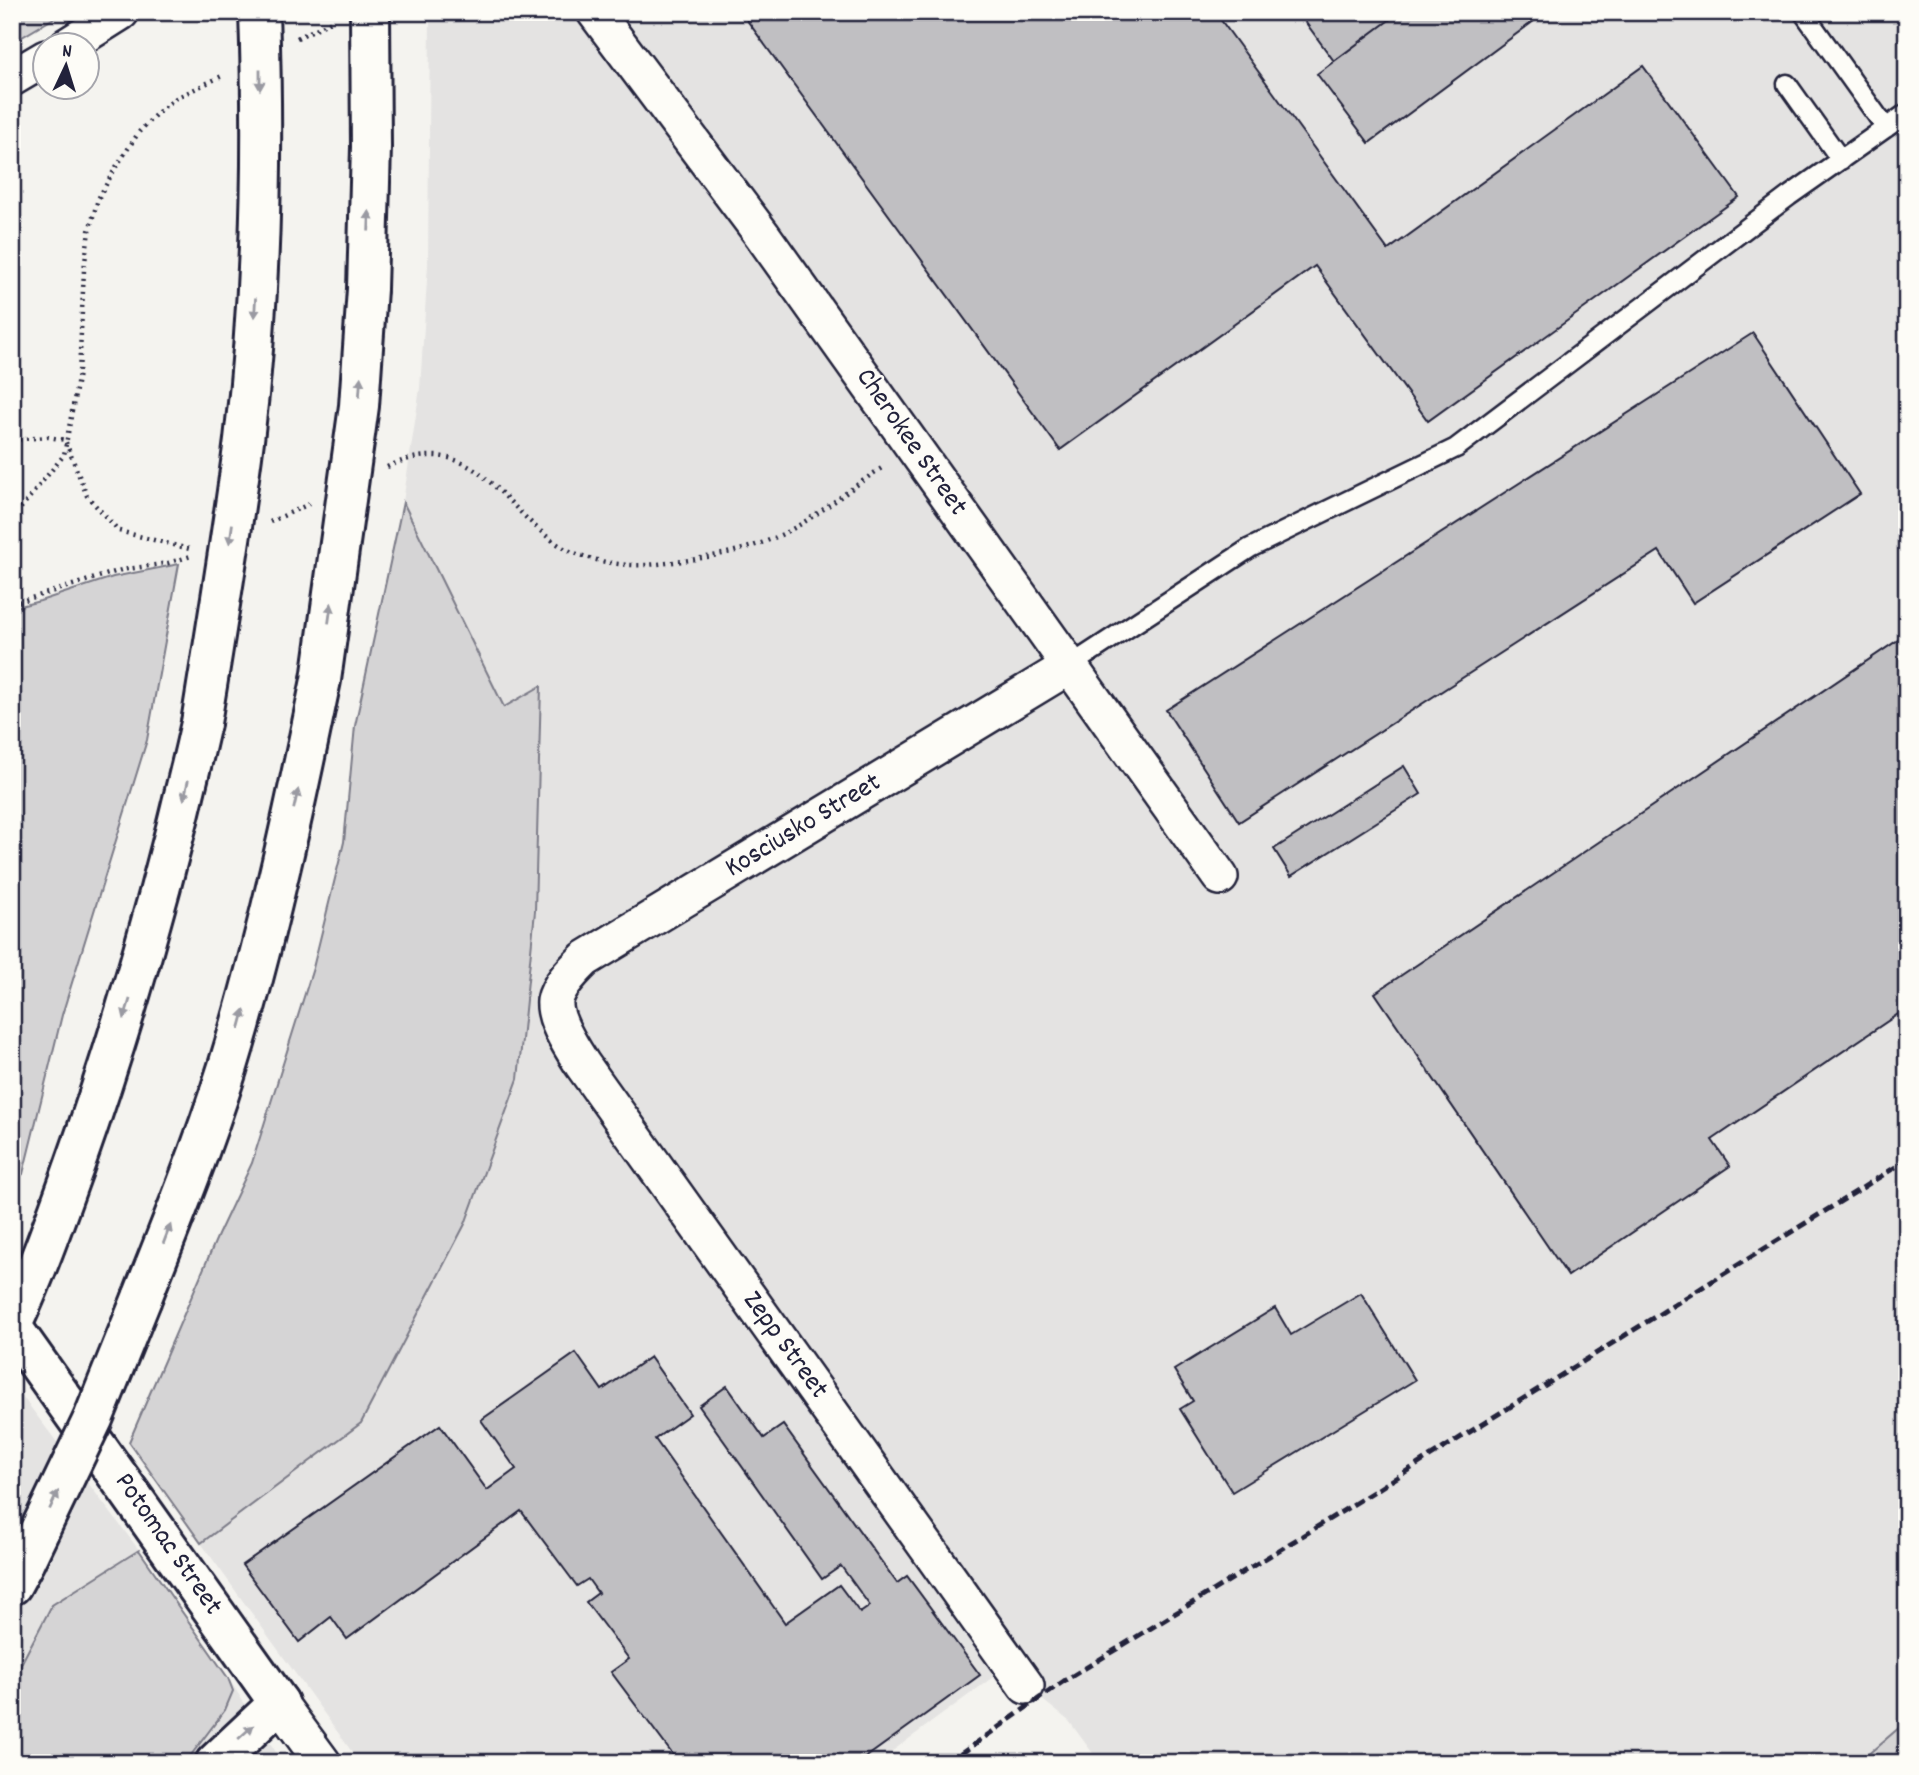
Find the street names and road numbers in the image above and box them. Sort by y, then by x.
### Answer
street label: Cherokee Street [844,361,976,525]
street label: Kosciusko Street [718,765,890,889]
street label: Zepp Street [731,1284,837,1408]
street label: Potomac Street [103,1466,231,1624]

